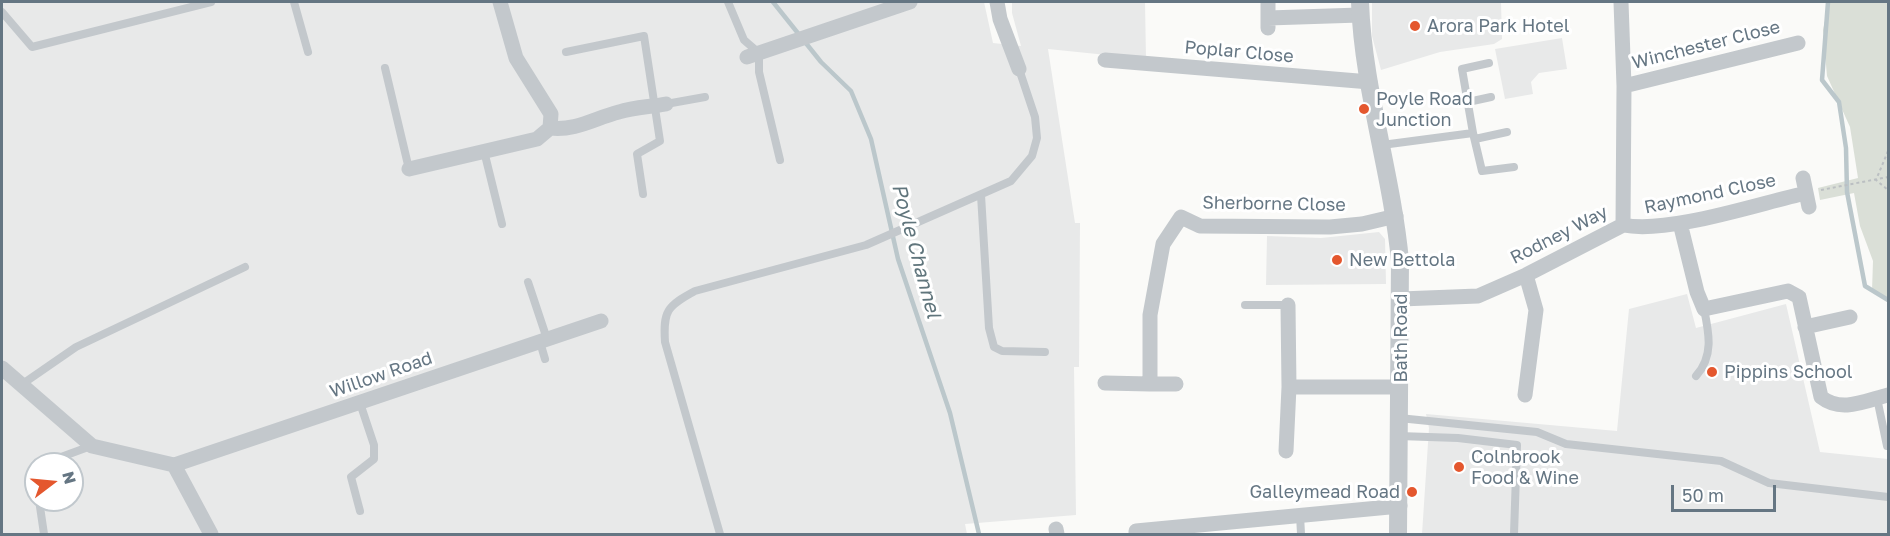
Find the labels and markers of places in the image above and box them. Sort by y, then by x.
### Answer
place label: Arora Park Hotel [1427,15,1570,37]
marker: Arora Park Hotel [1408,19,1422,33]
place label: Poyle Road Junction [1376,88,1473,130]
marker: Poyle Road Junction [1357,102,1371,116]
place label: New Bettola [1349,249,1455,271]
marker: New Bettola [1330,253,1344,267]
place label: Pippins School [1724,361,1852,383]
marker: Pippins School [1705,365,1719,379]
place label: Colnbrook Food & Wine [1471,446,1579,488]
marker: Colnbrook Food & Wine [1452,460,1466,474]
place label: Galleymead Road [1249,481,1400,503]
marker: Galleymead Road [1405,485,1419,499]

